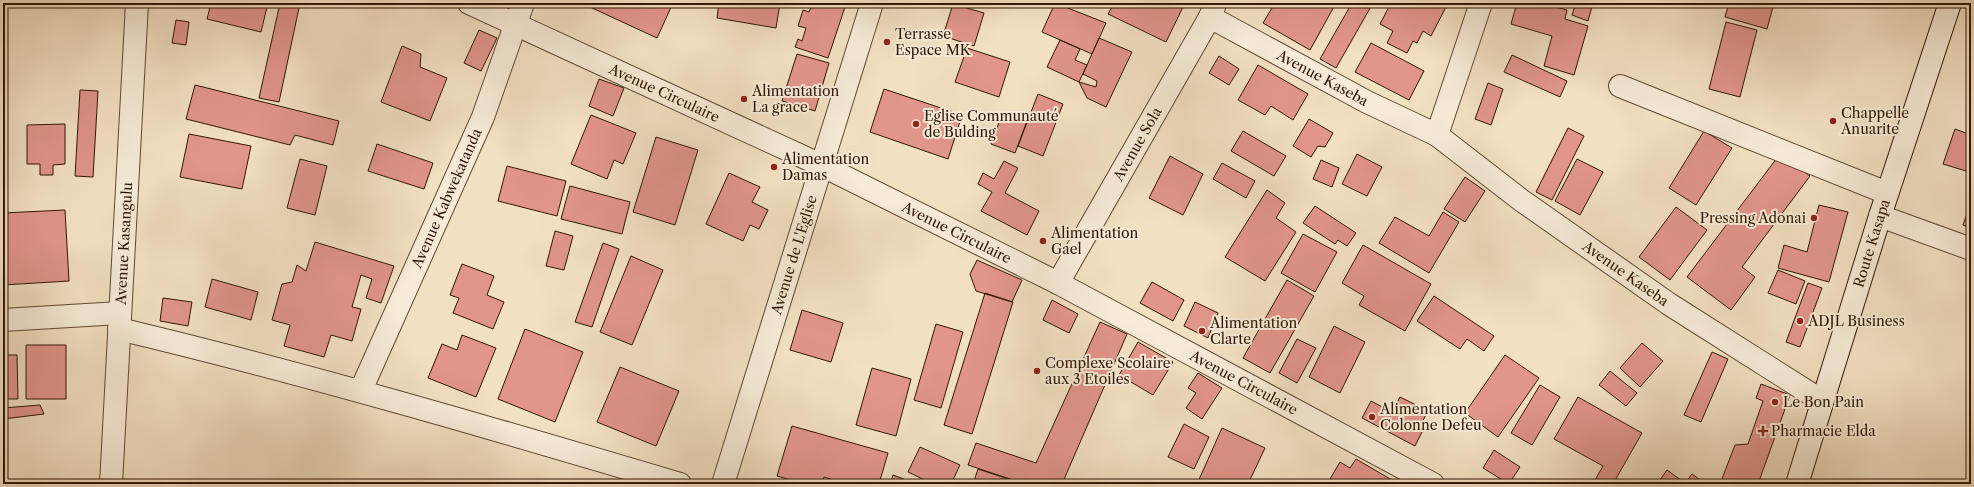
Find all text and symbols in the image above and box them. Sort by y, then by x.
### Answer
place label: Terrasse Espace MK [895,25,972,59]
marker: Terrasse Espace MK [882,37,892,47]
street label: Avenue Kaseba [1273,45,1372,110]
street label: Avenue Circulaire [605,59,723,126]
place label: Alimentation La grace [751,82,840,116]
marker: Alimentation La grace [739,94,749,104]
street label: Avenue Sola [1109,103,1166,185]
place label: Chappelle Anuarite [1840,104,1909,138]
place label: Eglise Communauté de Bulding [924,107,1059,141]
marker: Chappelle Anuarite [1828,116,1838,126]
marker: Eglise Communauté de Bulding [911,119,921,129]
street label: Avenue Kabwekatanda [407,125,486,272]
place label: Alimentation Damas [781,150,870,184]
marker: Alimentation Damas [769,162,779,172]
street label: Avenue Kasangulu [112,181,136,306]
street label: Avenue de L'Eglise [767,193,821,318]
street label: Route Kasapa [1849,196,1894,290]
street label: Avenue Circulaire [898,197,1014,267]
place label: Pressing Adonai [1700,209,1806,227]
marker: Pressing Adonai [1809,213,1819,223]
place label: Alimentation Gael [1050,224,1139,258]
marker: Alimentation Gael [1038,236,1048,246]
street label: Avenue Kaseba [1578,236,1673,310]
place label: ADJL Business [1807,312,1905,330]
place label: Alimentation Clarte [1209,314,1298,348]
marker: ADJL Business [1795,316,1805,326]
marker: Alimentation Clarte [1197,326,1207,336]
street label: Avenue Circulaire [1186,346,1301,419]
place label: Complexe Scolaire aux 3 Etoiles [1045,354,1171,388]
marker: Complexe Scolaire aux 3 Etoiles [1032,366,1042,376]
place label: Le Bon Pain [1783,393,1864,411]
marker: Le Bon Pain [1770,397,1780,407]
place label: Alimentation Colonne Defeu [1379,400,1482,434]
marker: Alimentation Colonne Defeu [1367,412,1377,422]
place label: Pharmacie Elda [1771,422,1876,440]
marker: Pharmacie Elda [1758,426,1768,436]

